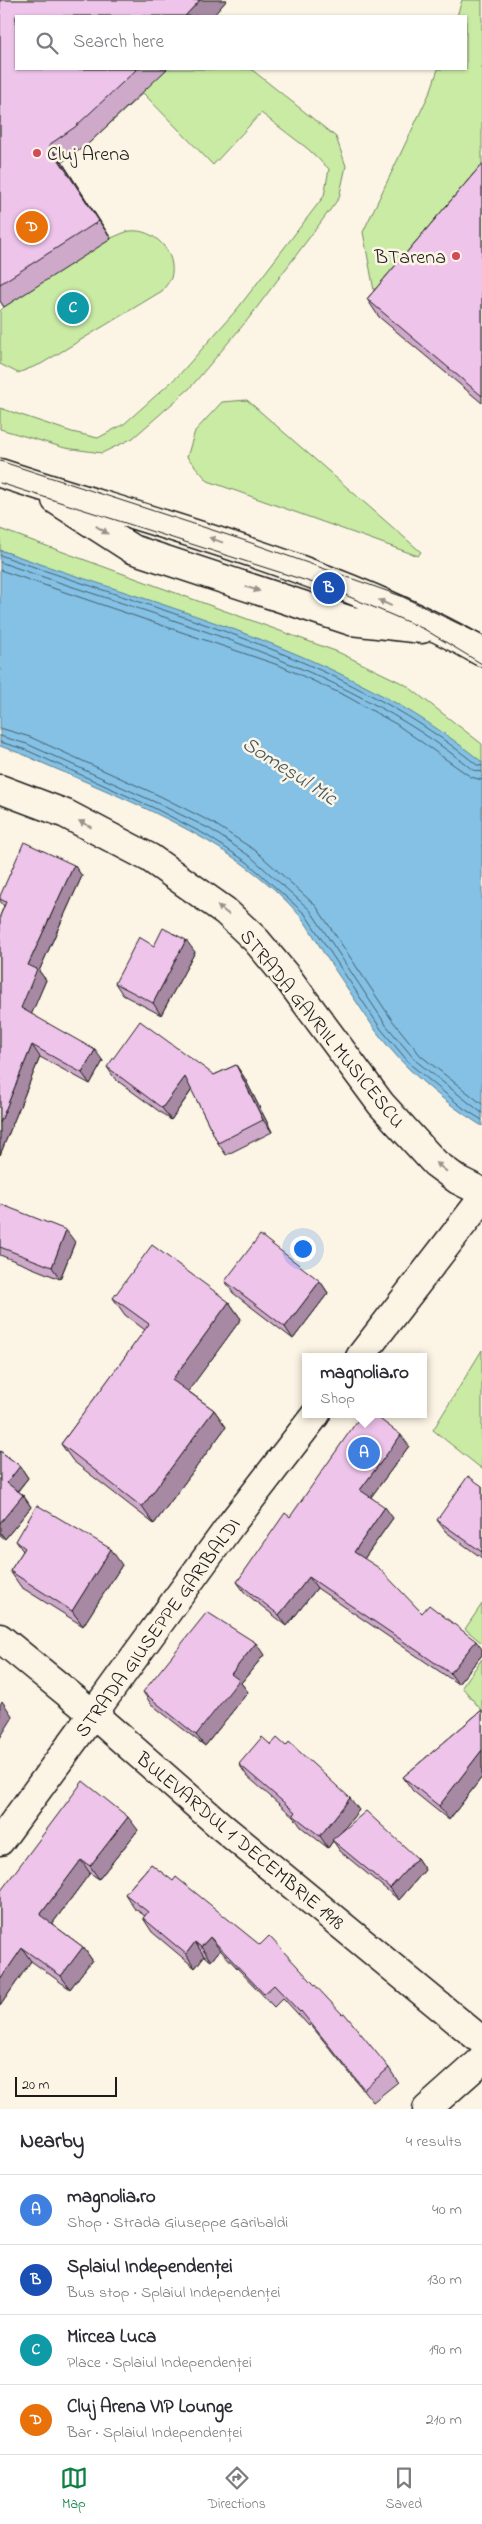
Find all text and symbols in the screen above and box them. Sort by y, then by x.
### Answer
search box [15,15,467,70]
icon: search [33,29,61,57]
text: Search here [73,29,164,56]
place label: Cluj Arena [47,141,130,170]
marker: Cluj Arena [31,147,43,159]
pin: D [16,208,48,246]
place label: BTarena [373,244,446,273]
marker: BTarena [450,250,462,262]
pin: C [57,289,89,327]
one-way arrow [95,525,109,534]
one-way arrow [208,536,223,544]
pin: B [313,569,345,607]
one-way arrow [245,585,260,593]
one-way arrow [378,599,392,607]
water label: Someșul Mic [236,730,344,814]
one-way arrow [78,820,93,828]
one-way arrow [216,905,230,915]
street label: STRADA GAVRIIL MUSICESCU [232,924,411,1135]
one-way arrow [434,1161,447,1172]
your location [290,1236,316,1262]
popup [302,1353,427,1418]
text: magnolia.ro [320,1360,409,1387]
text: Shop [320,1387,355,1411]
pin: A [348,1434,380,1472]
street label: STRADA GIUSEPPE GARIBALDI [69,1513,249,1744]
street label: BULEVARDUL 1 DECEMBRIE 1918 [128,1745,350,1938]
scale bar [15,2074,118,2097]
text: 20 m [22,2075,49,2096]
text: Nearby [20,2127,84,2157]
text: 4 results [406,2130,462,2154]
text: magnolia.ro [67,2184,156,2211]
text: A [31,2198,41,2222]
text: 40 m [432,2198,462,2222]
text: Shop · Strada Giuseppe Garibaldi [67,2211,288,2235]
text: Splaiul Independenței [67,2254,233,2281]
text: B [31,2268,41,2292]
text: 130 m [427,2268,462,2292]
text: Bus stop · Splaiul Independenței [67,2281,281,2305]
text: Mircea Luca [67,2324,156,2351]
text: C [32,2338,40,2362]
text: 190 m [429,2338,462,2362]
text: Place · Splaiul Independenței [67,2351,252,2375]
text: Cluj Arena VIP Lounge [67,2394,233,2421]
text: D [30,2408,42,2432]
text: 210 m [426,2408,462,2432]
text: Bar · Splaiul Independenței [67,2421,242,2445]
tab: Map [60,2464,88,2515]
tab: Directions [208,2464,266,2515]
tab: Saved [386,2464,422,2515]

